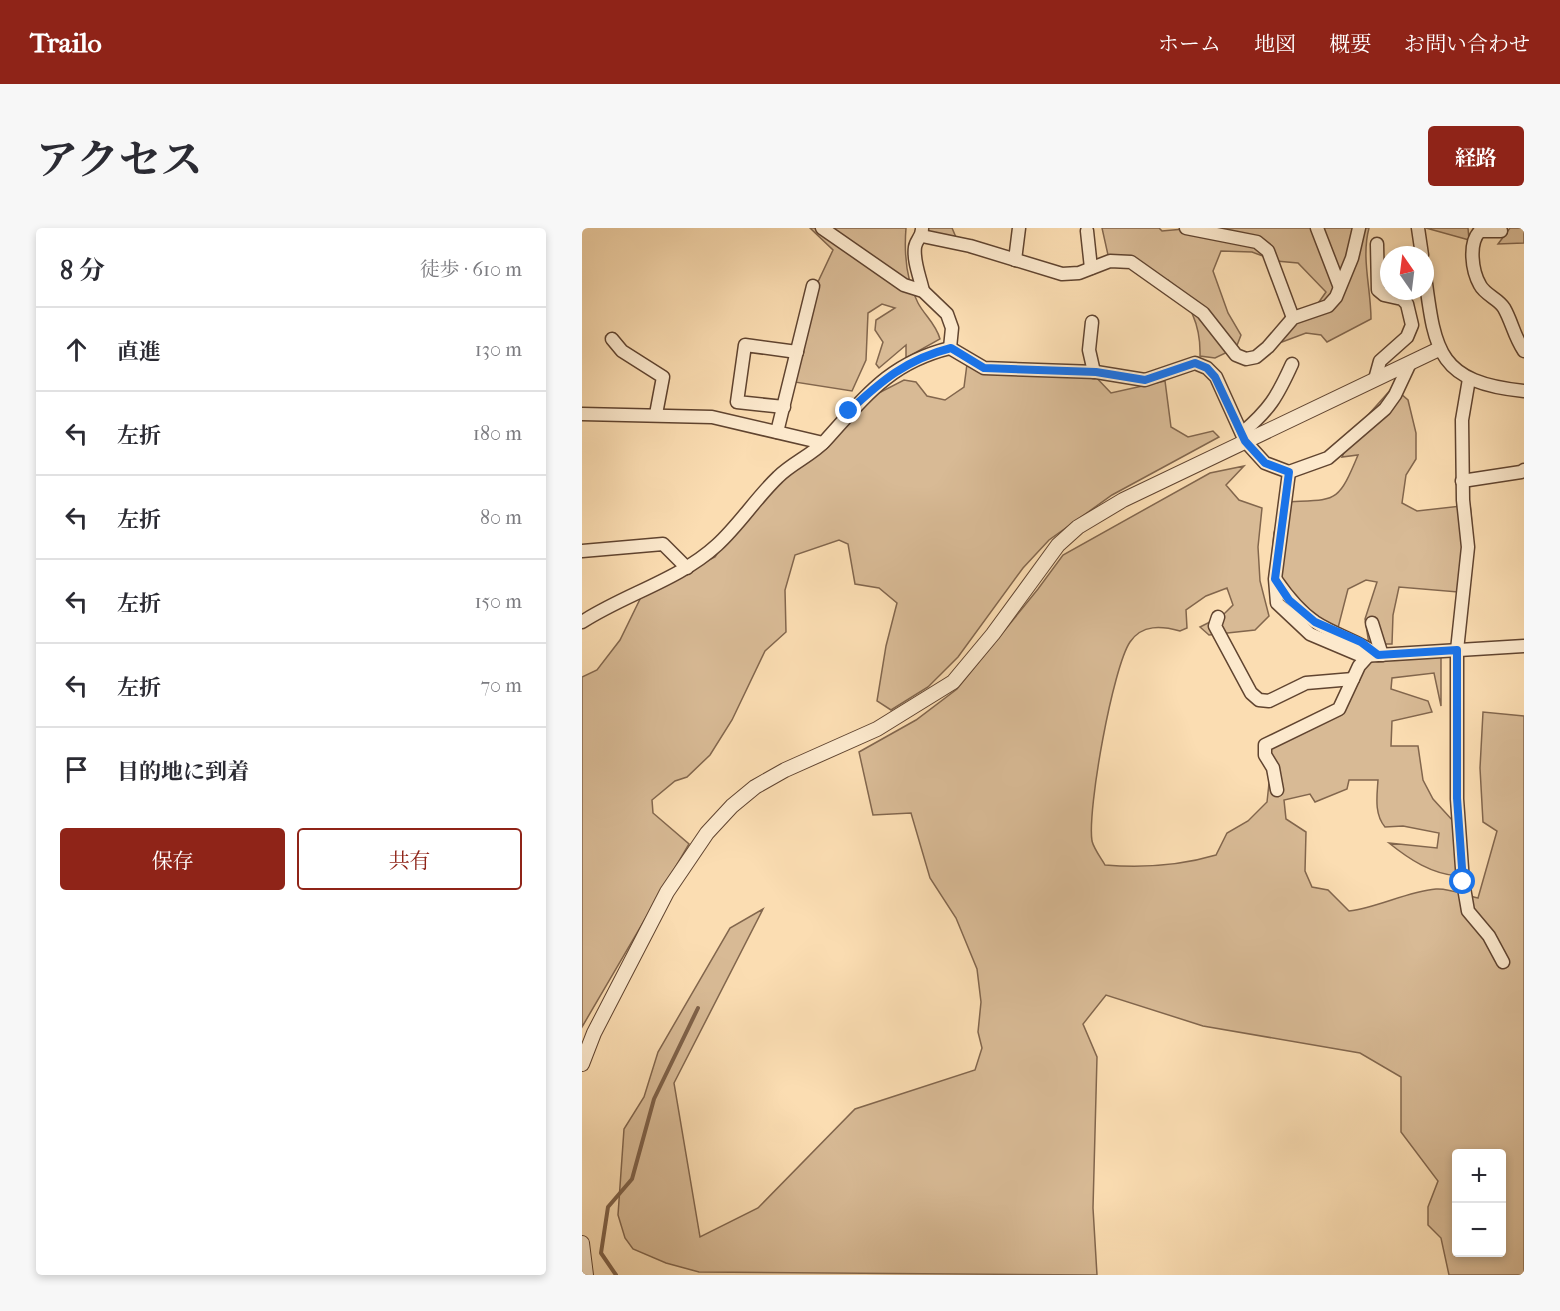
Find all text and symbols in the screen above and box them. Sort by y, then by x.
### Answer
text: Trailo [30,26,102,59]
text: ホーム [1158,32,1221,56]
text: 地図 [1254,32,1296,56]
text: 概要 [1329,32,1371,56]
text: お問い合わせ [1404,32,1530,56]
button: 経路 [1428,126,1524,186]
text: アクセス [36,136,203,185]
north arrow [1380,246,1434,300]
text: 8 分 [60,255,105,286]
text: 徒歩 · 610 m [420,258,522,281]
icon: ahead [60,333,93,366]
text: 130 m [475,338,522,361]
text: 直進 [117,339,161,365]
route end [835,397,861,423]
icon: left [60,417,93,450]
text: 180 m [473,422,522,445]
text: 左折 [117,423,161,449]
icon: left [60,501,93,534]
text: 80 m [480,506,522,529]
text: 左折 [117,507,161,533]
icon: left [60,585,93,618]
text: 150 m [474,590,522,613]
text: 左折 [117,591,161,617]
icon: left [60,669,93,702]
text: 70 m [480,674,522,697]
text: 左折 [117,675,161,701]
icon: arrive [60,753,93,786]
text: 目的地に到着 [117,759,249,785]
button: 保存 [60,828,285,890]
button: 共有 [297,828,522,890]
route start [1449,868,1475,894]
map controls [1452,1149,1506,1257]
button: + [1452,1149,1506,1203]
button: − [1452,1203,1506,1257]

